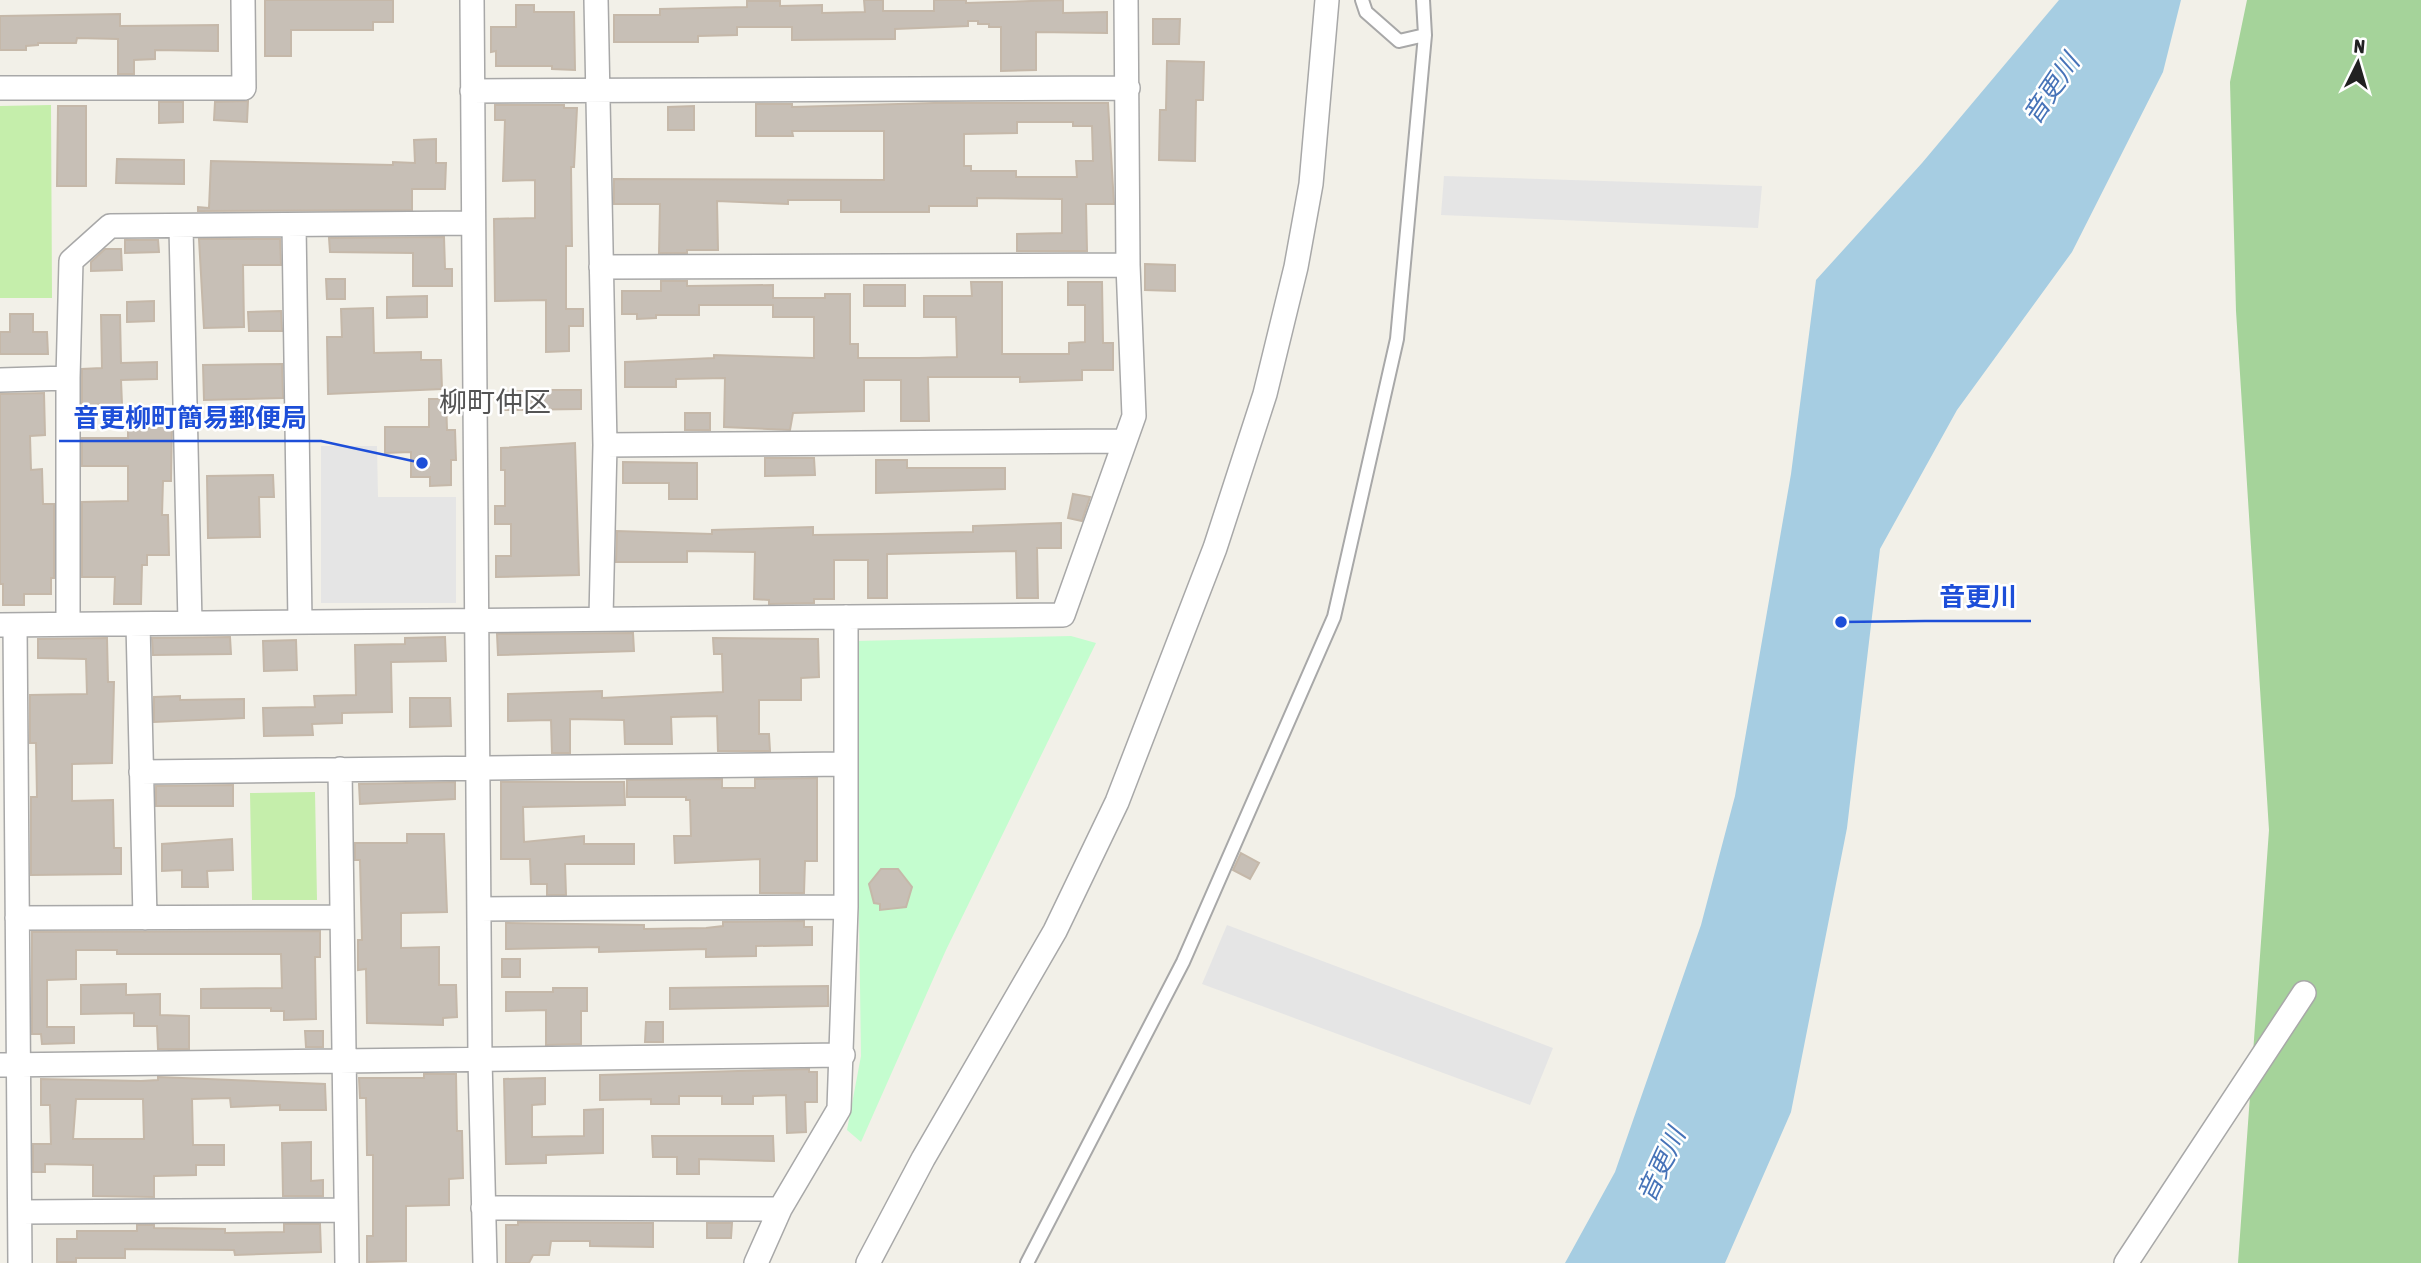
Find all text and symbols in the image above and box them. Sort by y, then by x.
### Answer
north arrow [2323,28,2393,98]
text: N [2353,35,2366,58]
water label: 音更川 [2017,46,2087,130]
district label: 柳町仲区 [439,386,551,418]
callout: 音更柳町簡易郵便局 [59,394,321,441]
text: 音更柳町簡易郵便局 [73,403,307,433]
callout: 音更川 [1925,574,2031,621]
text: 音更川 [1939,582,2017,612]
water label: 音更川 [1631,1121,1692,1207]

